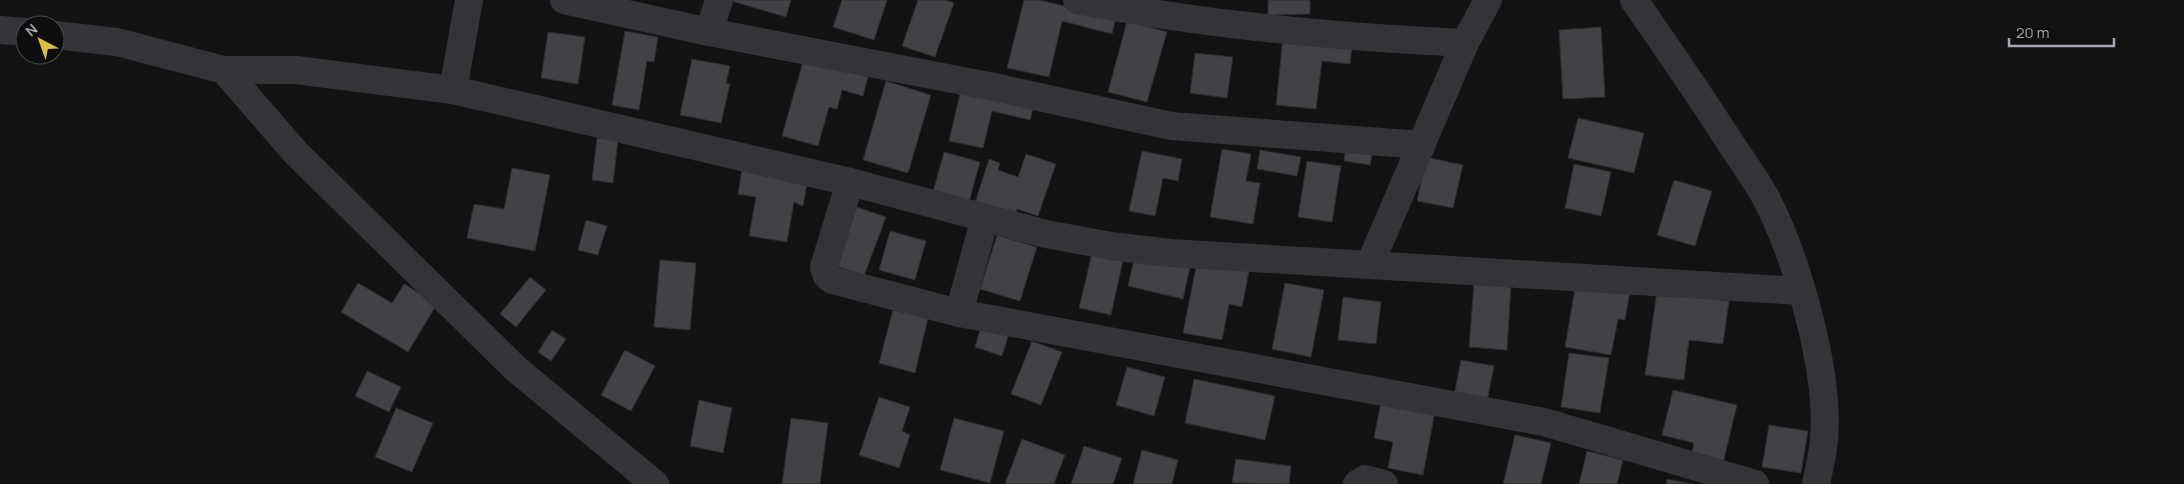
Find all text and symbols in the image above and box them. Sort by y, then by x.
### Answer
north arrow [15,15,65,65]
scale bar [2009,15,2114,47]
text: N [21,19,41,40]
text: 20 m [2016,22,2049,43]

